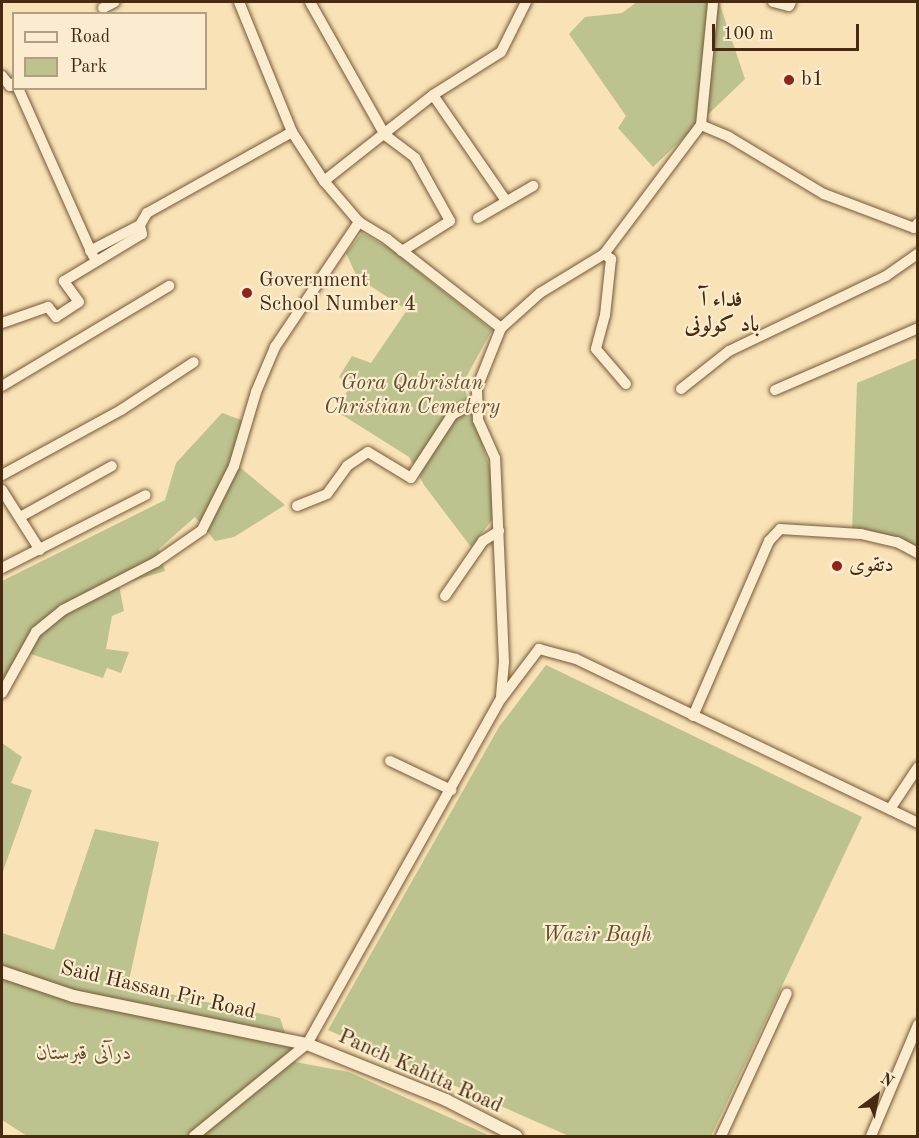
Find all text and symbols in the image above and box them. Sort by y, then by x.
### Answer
legend [12,12,207,90]
scale bar [715,12,862,50]
text: 100 m [723,25,774,43]
text: Road [70,28,110,46]
text: Park [70,58,107,76]
place label: b1 [801,67,824,93]
marker: b1 [782,73,796,87]
place label: Government School Number 4 [259,268,416,318]
marker: Government School Number 4 [240,286,254,300]
district label: فداء آ باد کولونی [685,287,759,338]
park label: Gora Qabristan Christian Cemetery [324,371,500,421]
place label: دتقوى [849,553,894,579]
marker: دتقوى [830,559,844,573]
park label: Wazir Bagh [542,923,652,949]
street label: Said Hassan Pir Road [58,956,258,1026]
street label: Panch Kahtta Road [334,1025,506,1119]
park label: درآنی قبرستان [36,1041,132,1067]
north arrow [847,1066,907,1126]
text: N [877,1071,896,1091]

